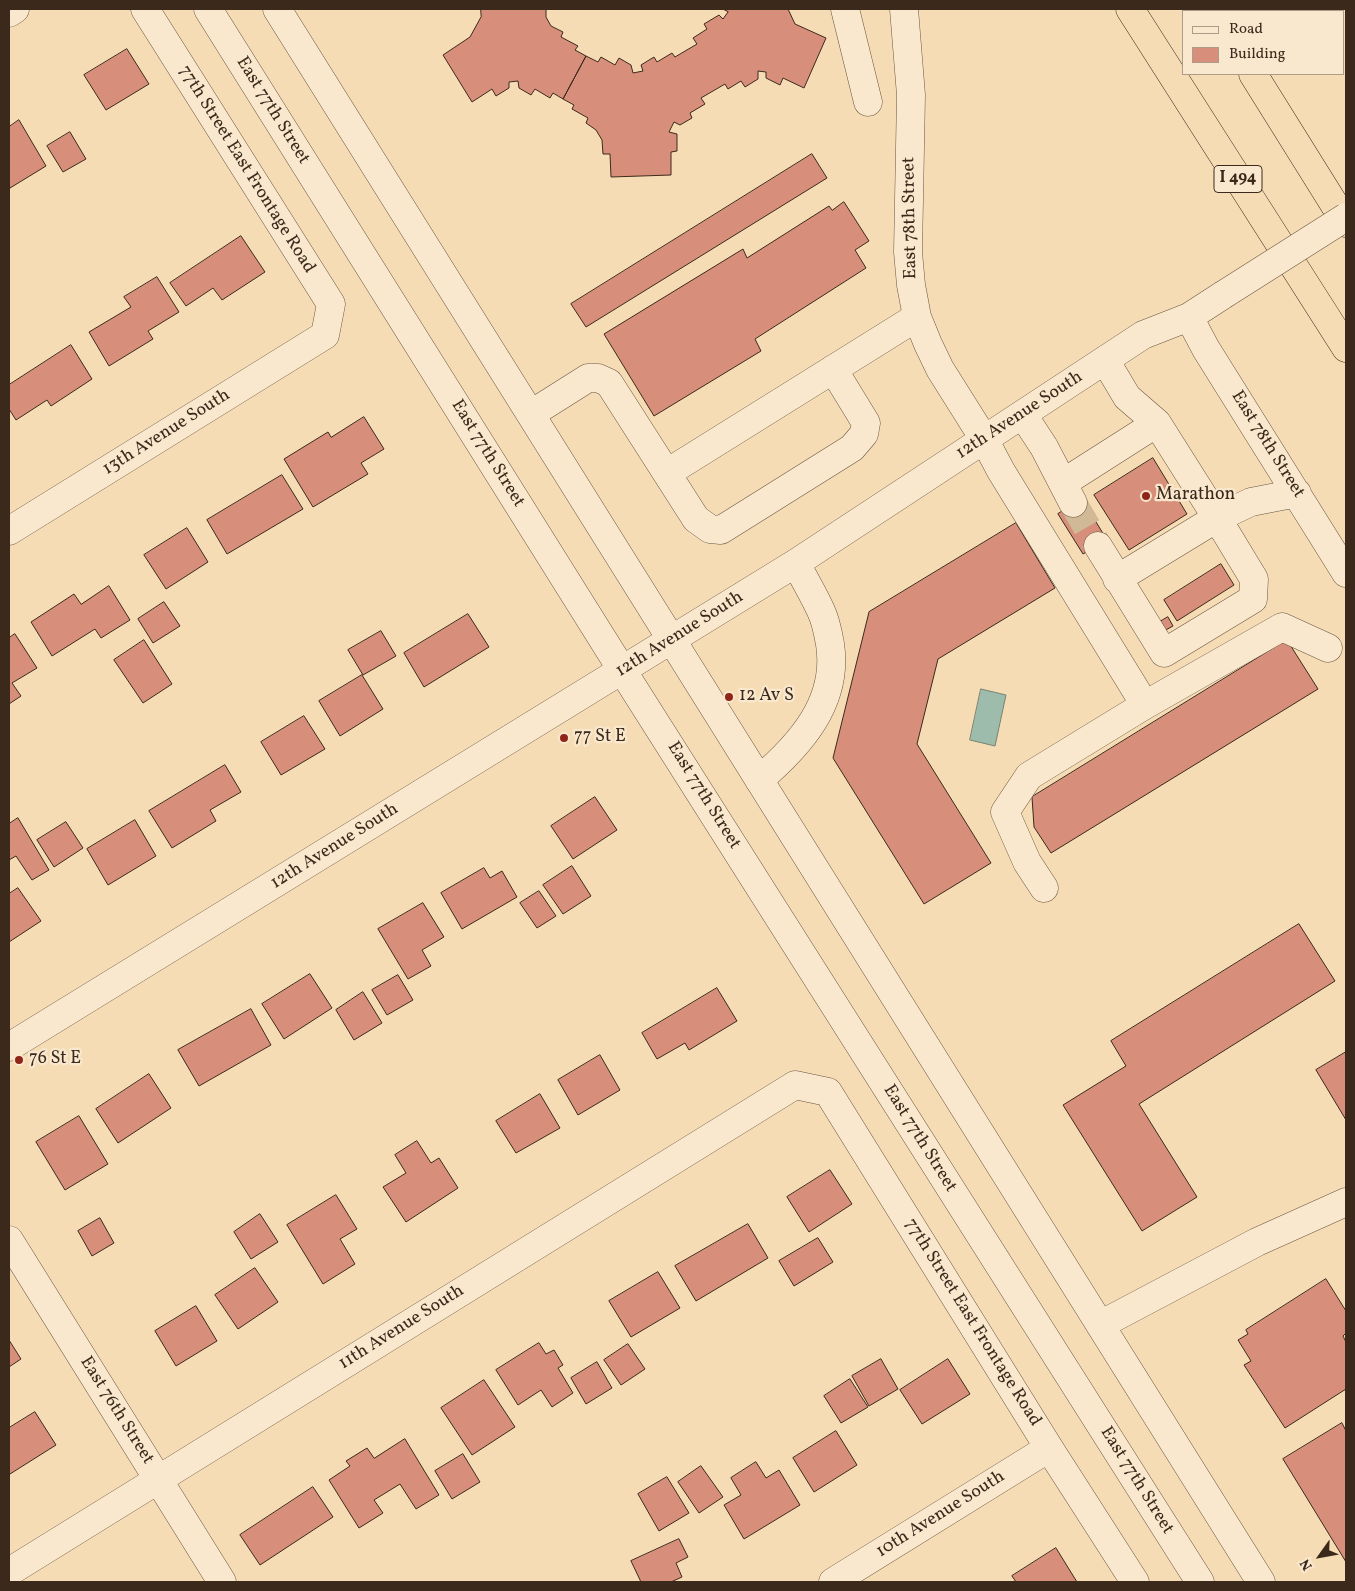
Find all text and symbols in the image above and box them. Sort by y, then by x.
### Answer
legend [1182,10,1345,75]
text: Road [1229,19,1263,40]
text: Building [1229,44,1285,65]
street label: East 77th Street [230,53,314,169]
street label: 77th Street East Frontage Road [173,62,319,278]
street label: East 78th Street [899,157,923,279]
road number: I 494 [1214,165,1262,192]
street label: 12th Avenue South [953,367,1087,465]
street label: 13th Avenue South [99,385,235,481]
street label: East 78th Street [1225,387,1309,503]
street label: East 77th Street [445,396,529,512]
place label: Marathon [1156,485,1235,507]
marker: Marathon [1140,490,1152,502]
street label: 12th Avenue South [612,587,748,683]
place label: 12 Av S [739,686,794,708]
marker: 12 Av S [723,691,735,703]
place label: 77 St E [574,727,626,749]
marker: 77 St E [558,732,570,744]
street label: East 77th Street [661,738,745,854]
street label: 12th Avenue South [267,799,403,895]
place label: 76 St E [29,1049,81,1071]
marker: 76 St E [13,1054,25,1066]
street label: East 77th Street [877,1081,961,1197]
street label: 77th Street East Frontage Road [899,1215,1045,1431]
street label: 11th Avenue South [335,1281,469,1375]
street label: East 76th Street [74,1353,158,1469]
street label: East 77th Street [1094,1423,1178,1539]
street label: 10th Avenue South [873,1467,1009,1563]
north arrow [1295,1531,1345,1581]
text: N [1296,1555,1318,1574]

